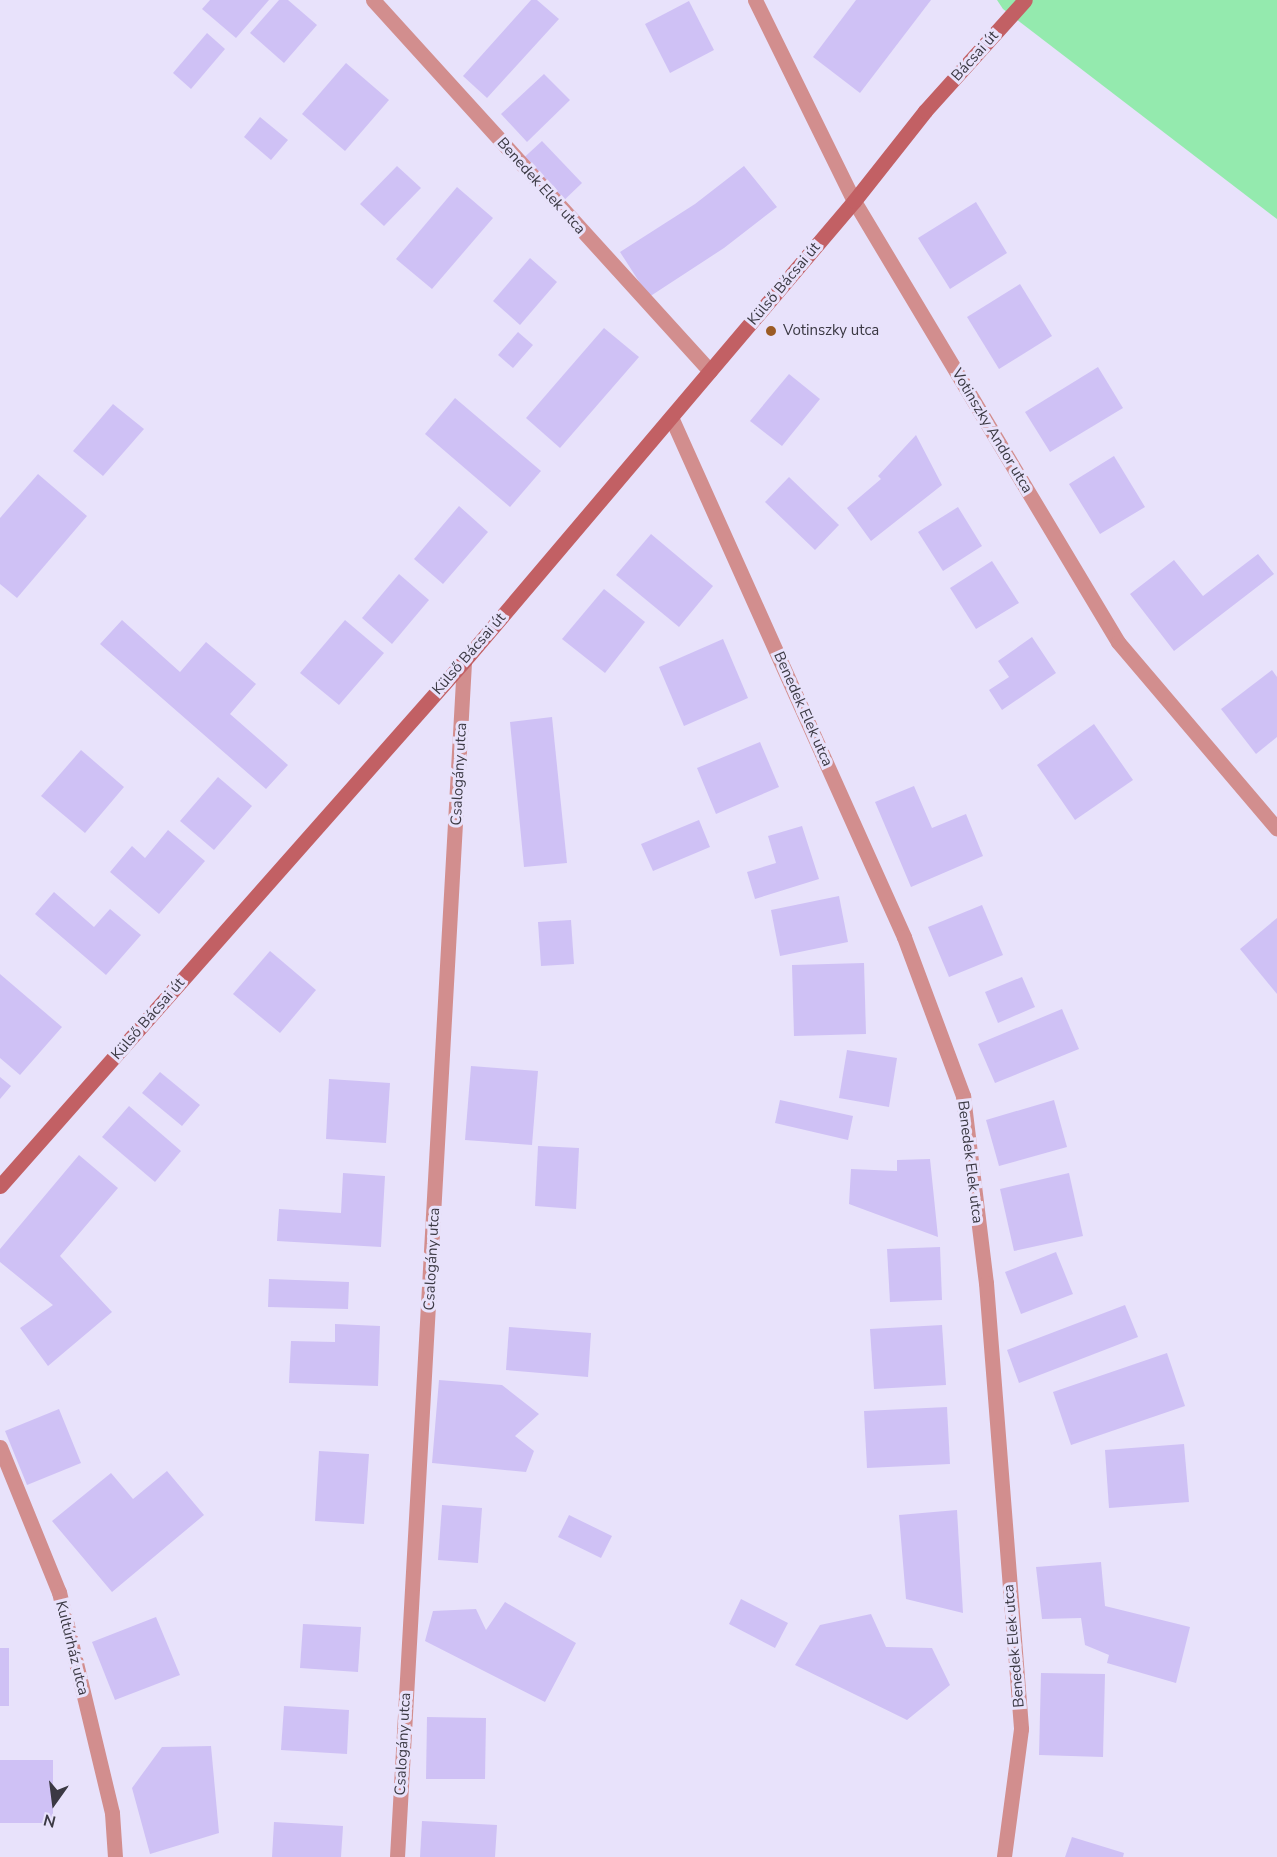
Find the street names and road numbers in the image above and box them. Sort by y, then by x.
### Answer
street label: Bácsai út [948,27,1002,85]
street label: Benedek Elek utca [493,134,589,238]
street label: Külső Bácsai út [744,239,824,329]
street label: Votinszky Andor utca [948,365,1036,497]
street label: Külső Bácsai út [429,609,509,699]
street label: Benedek Elek utca [770,649,836,769]
street label: Csalogány utca [447,722,471,826]
street label: Külső Bácsai út [108,974,188,1064]
street label: Benedek Elek utca [954,1100,986,1224]
street label: Csalogány utca [420,1207,444,1311]
street label: Benedek Elek utca [1000,1584,1028,1708]
street label: Kultúrház utca [52,1599,92,1697]
street label: Csalogány utca [391,1692,415,1796]

